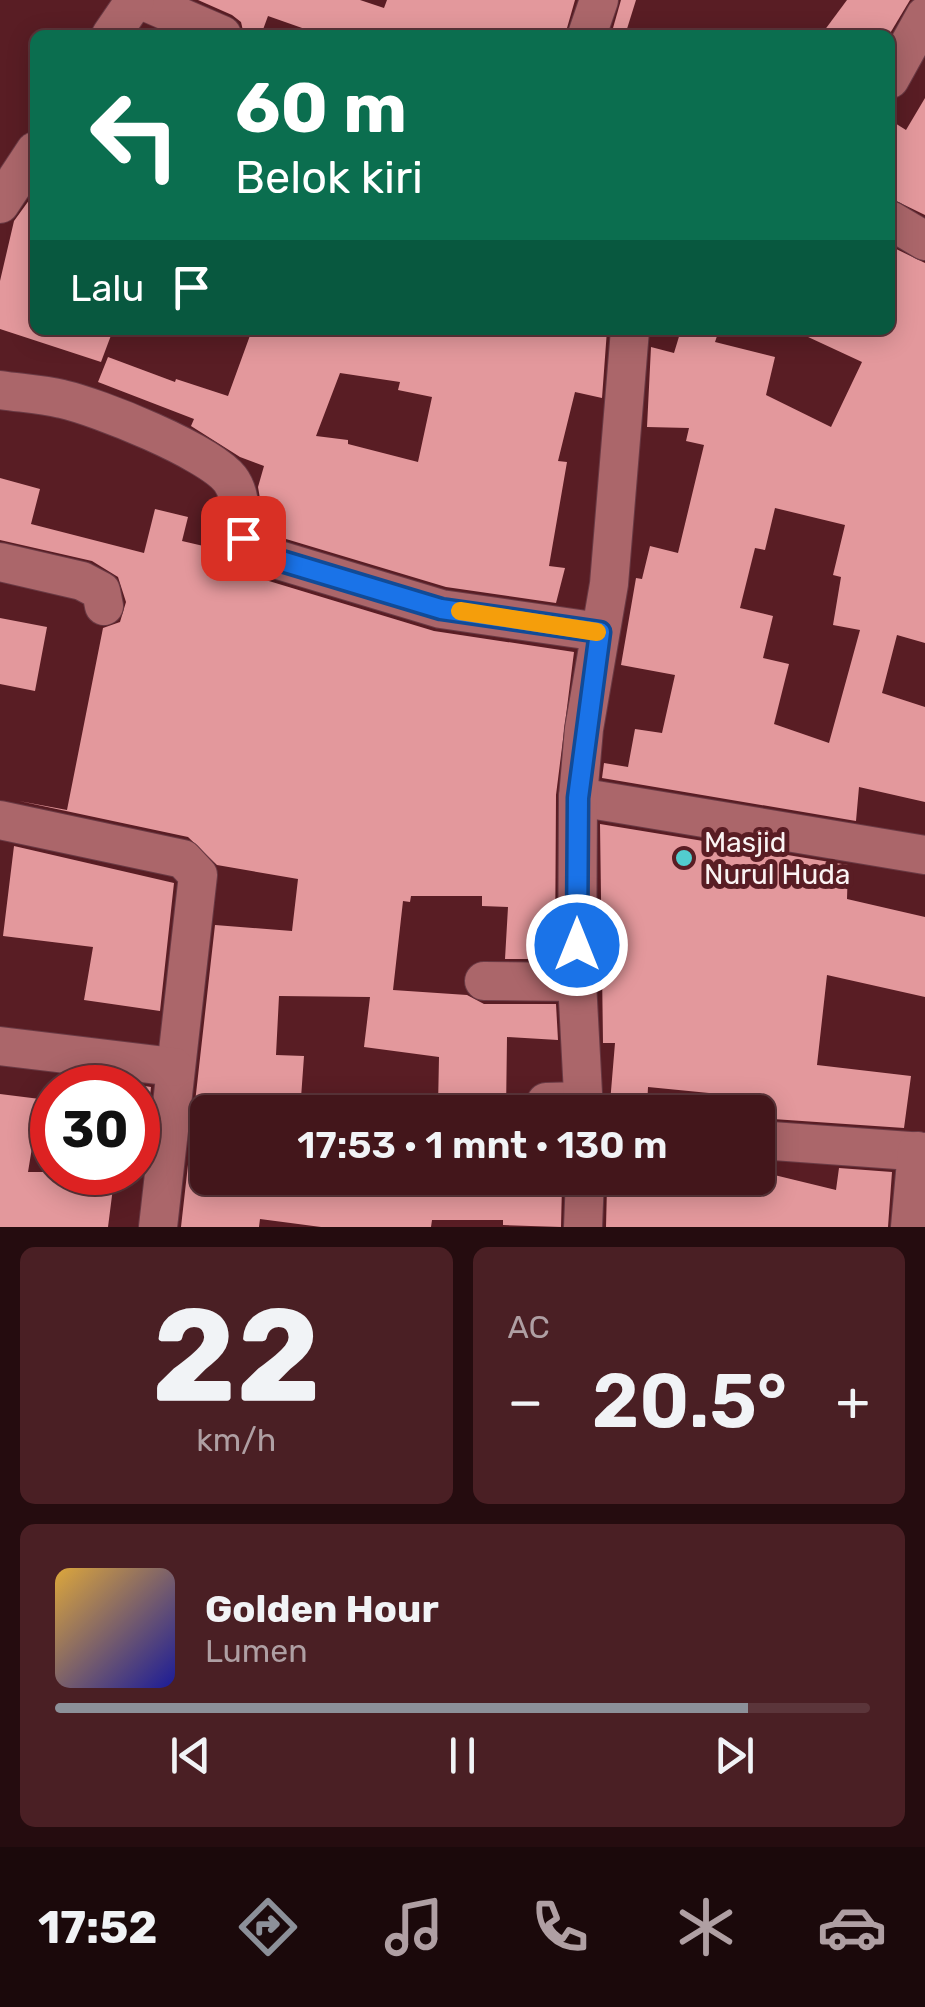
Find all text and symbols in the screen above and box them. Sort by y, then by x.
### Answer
text: 60 m [235,67,407,150]
icon: left [70,70,200,200]
text: Belok kiri [235,151,423,204]
icon: arrive [164,260,219,315]
text: Lalu [70,265,144,311]
pin [201,496,286,581]
icon: arrive [216,511,271,566]
place label: Masjid Nurul Huda [704,826,850,891]
marker: Masjid Nurul Huda [673,847,695,869]
position arrow [525,893,629,997]
speed limit sign: 30 [30,1065,160,1195]
text: 17:53 · 1 mnt · 130 m [297,1122,668,1168]
text: 22 [152,1278,321,1433]
text: AC [508,1308,550,1346]
text: 20.5° [592,1357,787,1446]
text: − [508,1369,543,1434]
text: + [836,1369,870,1434]
text: km/h [196,1421,276,1459]
text: Golden Hour [205,1586,439,1632]
text: Lumen [205,1632,308,1670]
icon: previous [163,1728,218,1783]
icon: pause [435,1728,490,1783]
icon: next [707,1728,762,1783]
icon: directions [233,1892,303,1962]
icon: music [379,1892,449,1962]
icon: phone [525,1892,595,1962]
icon: climate [671,1892,741,1962]
icon: car [817,1892,887,1962]
text: 17:52 [38,1901,158,1954]

